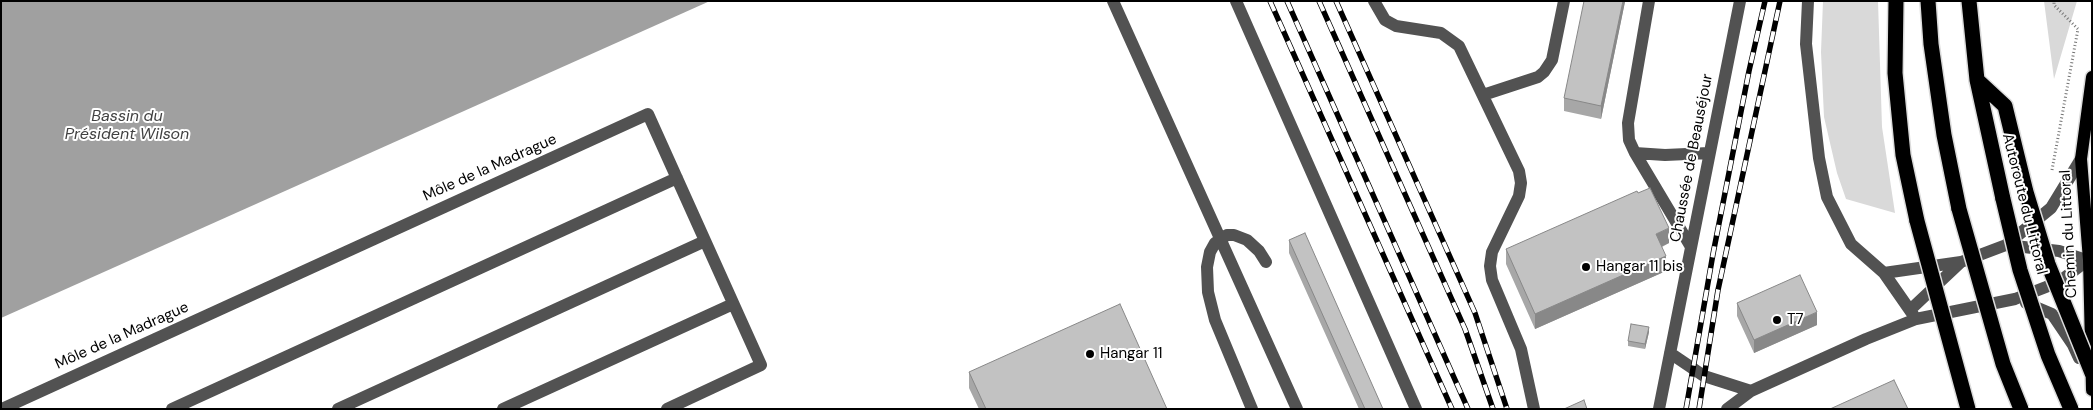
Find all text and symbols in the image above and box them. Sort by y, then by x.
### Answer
street label: Chaussée de Beauséjour [1667,72,1717,244]
water label: Bassin du Président Wilson [65,107,189,145]
street label: Môle de la Madrague [420,130,560,206]
street label: Autoroute du Littoral [1998,132,2050,276]
street label: Chemin du Littoral [2057,169,2081,299]
place label: Hangar 11 bis [1596,258,1683,276]
marker: Hangar 11 bis [1580,261,1592,273]
street label: Môle de la Madrague [52,298,192,374]
place label: T7 [1787,311,1803,329]
marker: T7 [1771,314,1783,326]
place label: Hangar 11 [1100,345,1162,363]
marker: Hangar 11 [1084,348,1096,360]

